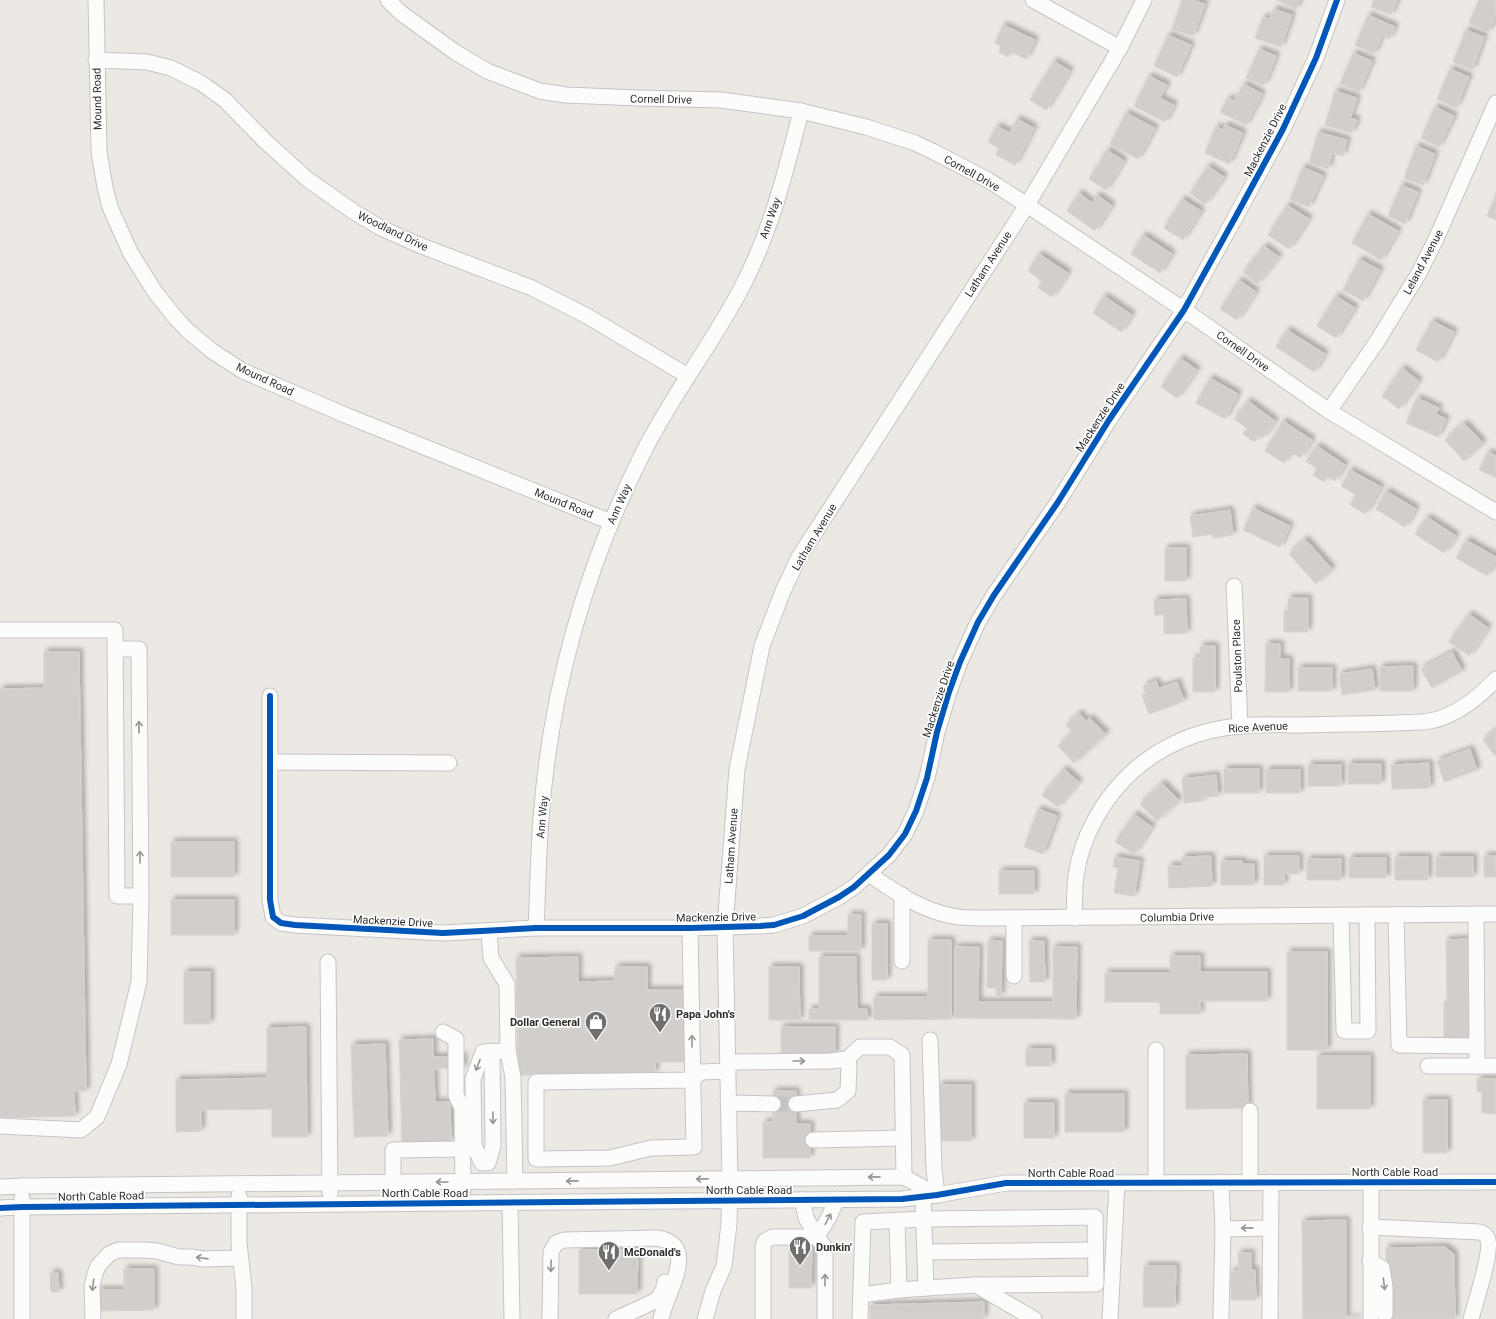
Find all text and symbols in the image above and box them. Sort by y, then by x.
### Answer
street label: Mound Road [90,68,105,130]
street label: Cornell Drive [630,92,692,107]
street label: Mackenzie Drive [1241,101,1289,179]
street label: Cornell Drive [942,153,1002,194]
street label: Ann Way [757,195,784,240]
street label: Woodland Drive [355,209,430,254]
street label: Leland Avenue [1401,228,1446,297]
street label: Latham Avenue [962,229,1015,300]
street label: Cornell Drive [1214,328,1272,375]
street label: Mound Road [234,360,296,398]
street label: Mackenzie Drive [1073,380,1128,454]
street label: Ann Way [605,481,634,526]
street label: Mound Road [533,486,595,521]
street label: Latham Avenue [789,501,840,573]
street label: Poulston Place [1230,619,1245,693]
street label: Mackenzie Drive [920,659,957,739]
street label: Rice Avenue [1228,719,1288,736]
one-way arrow [135,721,143,734]
street label: Ann Way [534,794,551,839]
street label: Latham Avenue [722,808,741,884]
one-way arrow [136,851,144,864]
street label: Mackenzie Drive [676,910,756,925]
street label: Columbia Drive [1140,910,1214,925]
street label: Mackenzie Drive [353,913,433,930]
restaurant icon: Papa John's [647,1001,673,1034]
place label: Papa John's [676,1008,735,1021]
shop icon: Dollar General [583,1009,609,1042]
place label: Dollar General [510,1016,580,1029]
one-way arrow [688,1035,696,1048]
one-way arrow [792,1057,805,1065]
one-way arrow [474,1058,482,1070]
one-way arrow [489,1111,497,1124]
street label: North Cable Road [1352,1166,1438,1179]
street label: North Cable Road [1028,1167,1114,1180]
one-way arrow [868,1174,881,1181]
one-way arrow [696,1176,709,1183]
one-way arrow [566,1177,579,1185]
one-way arrow [436,1178,449,1186]
street label: North Cable Road [706,1184,792,1197]
street label: North Cable Road [382,1187,468,1200]
street label: North Cable Road [58,1189,144,1204]
one-way arrow [824,1213,832,1225]
one-way arrow [1241,1224,1254,1232]
restaurant icon: Dunkin' [787,1234,813,1267]
restaurant icon: McDonald's [596,1239,622,1272]
place label: Dunkin' [816,1241,852,1254]
place label: McDonald's [624,1246,681,1259]
one-way arrow [195,1254,208,1262]
one-way arrow [547,1259,555,1272]
one-way arrow [821,1274,829,1287]
one-way arrow [1380,1277,1388,1290]
one-way arrow [89,1278,97,1291]

